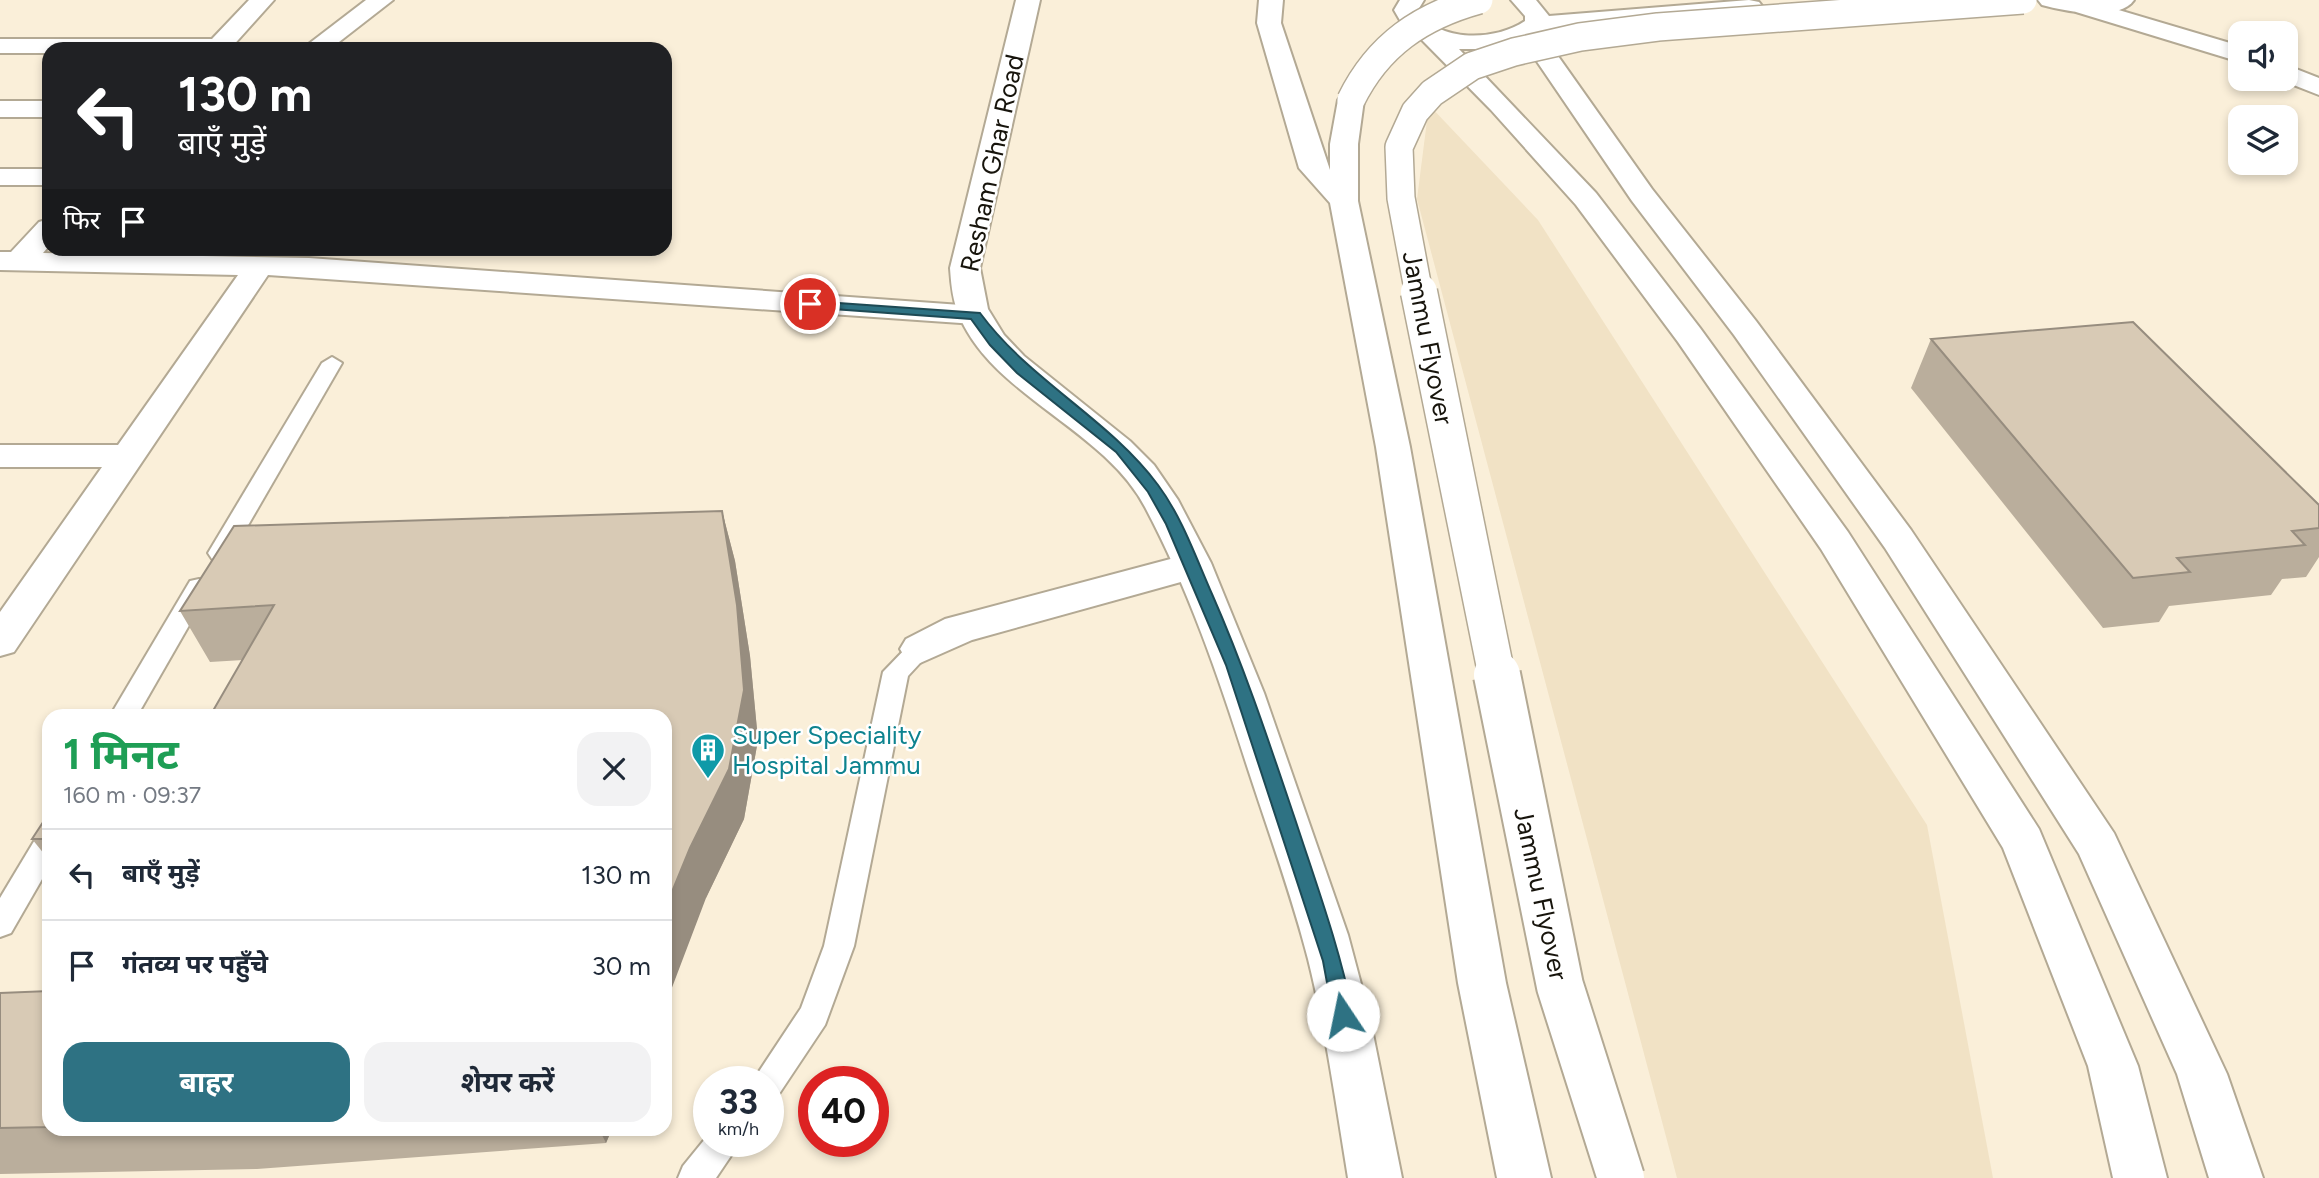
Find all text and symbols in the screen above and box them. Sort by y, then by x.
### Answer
map controls [2228,21,2298,175]
button: sound [2228,21,2298,91]
street label: Resham Ghar Road [953,51,1031,275]
text: 130 m [178,64,312,123]
icon: left [63,70,154,161]
button: layers [2228,105,2298,175]
text: बाएँ मुड़ें [178,124,266,162]
icon: arrive [114,203,152,241]
text: फिर [63,204,100,236]
street label: Jammu Flyover [1396,249,1461,428]
pin [780,274,840,334]
icon: arrive [791,285,829,323]
place label: Super Speciality Hospital Jammu [732,719,922,781]
text: 1 मिनट [63,729,179,780]
building icon: Super Speciality Hospital Jammu [689,731,727,780]
button: close [577,732,651,806]
text: 160 m · 09:37 [63,781,201,809]
street label: Jammu Flyover [1507,805,1575,984]
icon: left [63,856,101,894]
text: बाएँ मुड़ें [122,857,199,889]
text: 130 m [581,859,651,891]
icon: arrive [63,947,101,985]
text: गंतव्य पर पहुँचे [122,948,268,980]
text: 30 m [592,950,651,982]
position arrow [1306,978,1380,1052]
button: बाहर [63,1042,350,1122]
button: शेयर करें [364,1042,651,1122]
speed limit sign: 40 [798,1066,889,1157]
text: 33 [719,1081,758,1123]
text: km/h [718,1118,759,1140]

